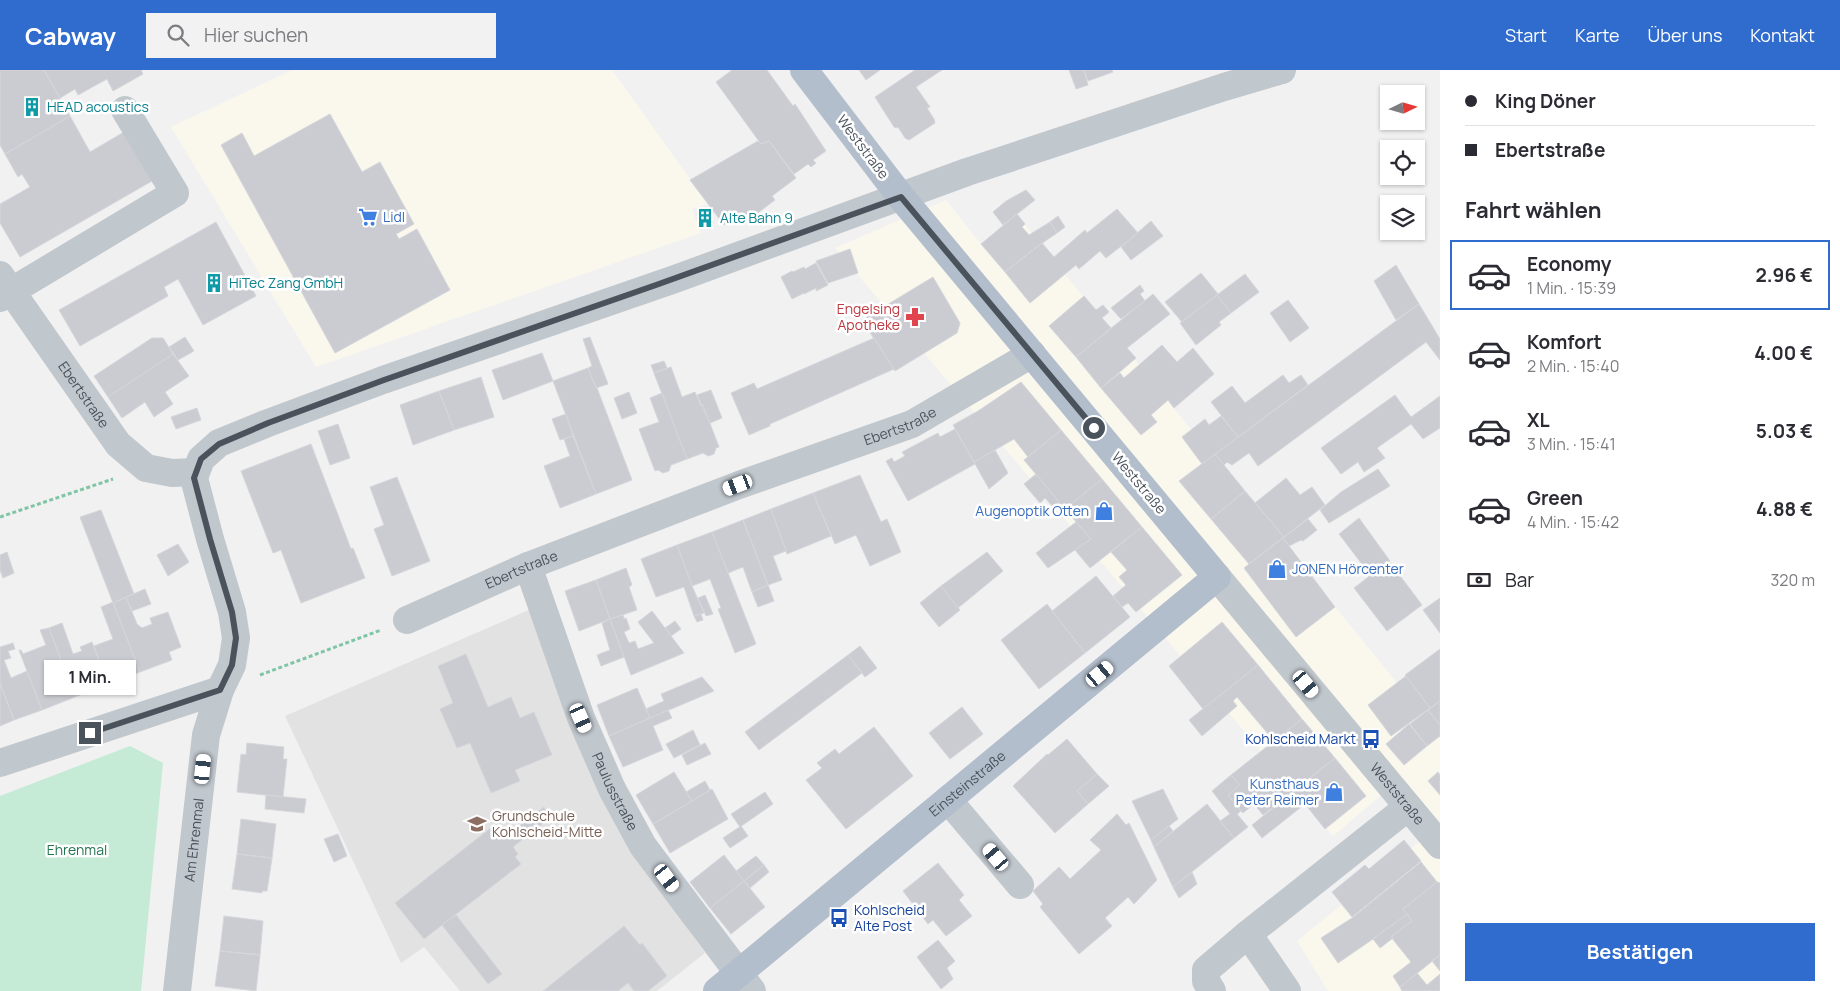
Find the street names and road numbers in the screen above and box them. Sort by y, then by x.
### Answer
street label: Weststraße [833,111,894,183]
street label: Ebertstraße [54,357,114,432]
street label: Ebertstraße [861,402,940,449]
street label: Weststraße [1108,448,1171,518]
street label: Ebertstraße [482,546,560,593]
street label: Einsteinstraße [925,746,1009,821]
street label: Paulusstraße [588,749,643,834]
street label: Weststraße [1366,758,1429,829]
street label: Am Ehrenmal [179,797,208,883]

